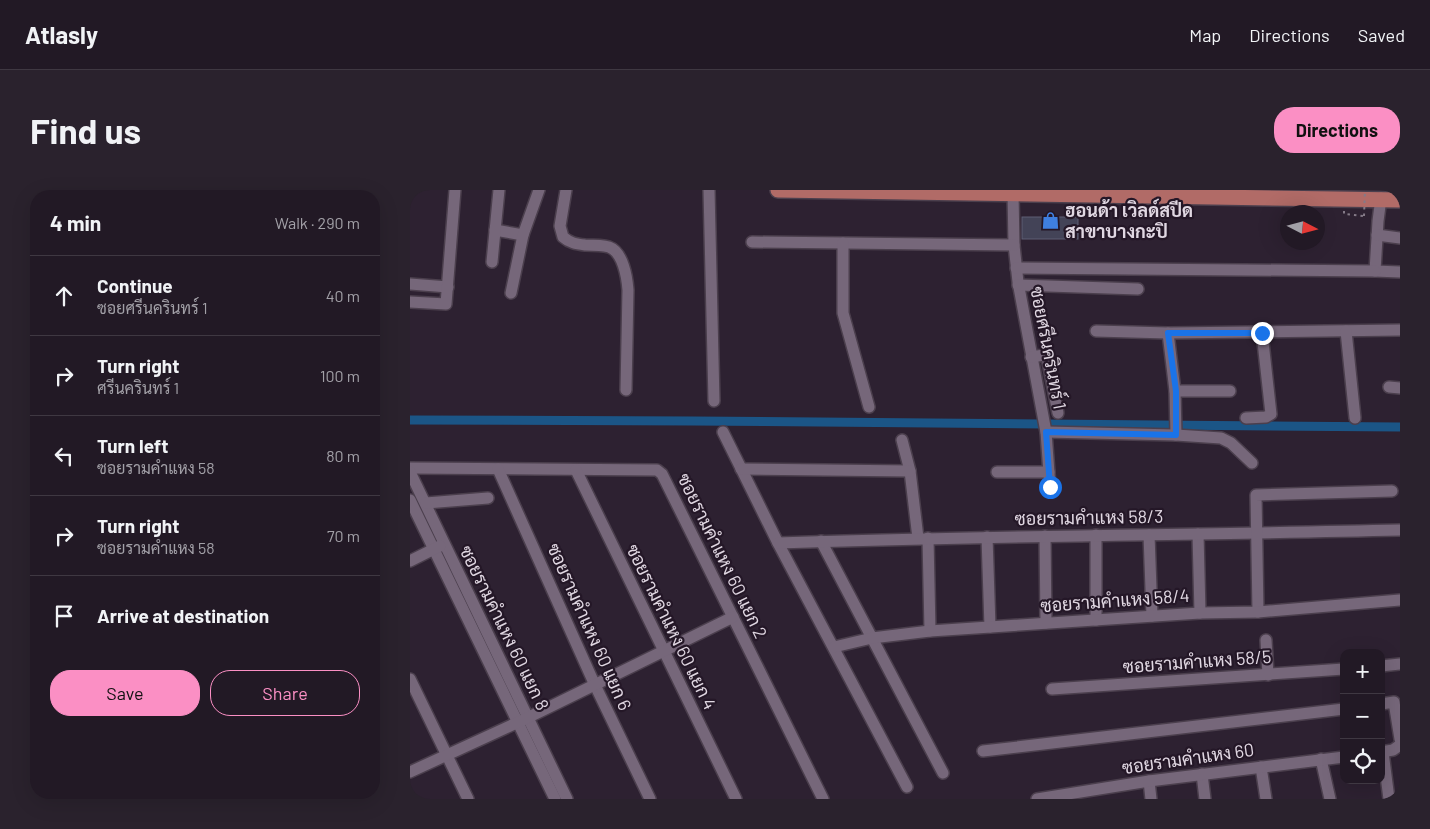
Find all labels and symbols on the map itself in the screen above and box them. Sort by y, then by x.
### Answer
place label: ฮอนด้า เวิลด์สปีด สาขาบางกะปิ [1065,198,1193,242]
north arrow [1280,205,1325,250]
shop icon: ฮอนด้า เวิลด์สปีด สาขาบางกะปิ [1041,211,1061,231]
street label: ซอยศรีนครินทร์ 1 [1026,284,1073,411]
route end [1251,322,1274,345]
street label: ซอยรามคำแหง 60 แยก 2 [673,469,772,642]
route start [1039,476,1062,499]
street label: ซอยรามคำแหง 58/3 [1014,505,1164,529]
street label: ซอยรามคำแหง 60 แยก 6 [543,540,637,714]
street label: ซอยรามคำแหง 60 แยก 4 [622,540,722,713]
street label: ซอยรามคำแหง 60 แยก 8 [455,541,554,714]
street label: ซอยรามคำแหง 58/4 [1040,584,1190,616]
street label: ซอยรามคำแหง 58/5 [1122,645,1272,677]
street label: ซอยรามคำแหง 60 [1120,738,1255,778]

